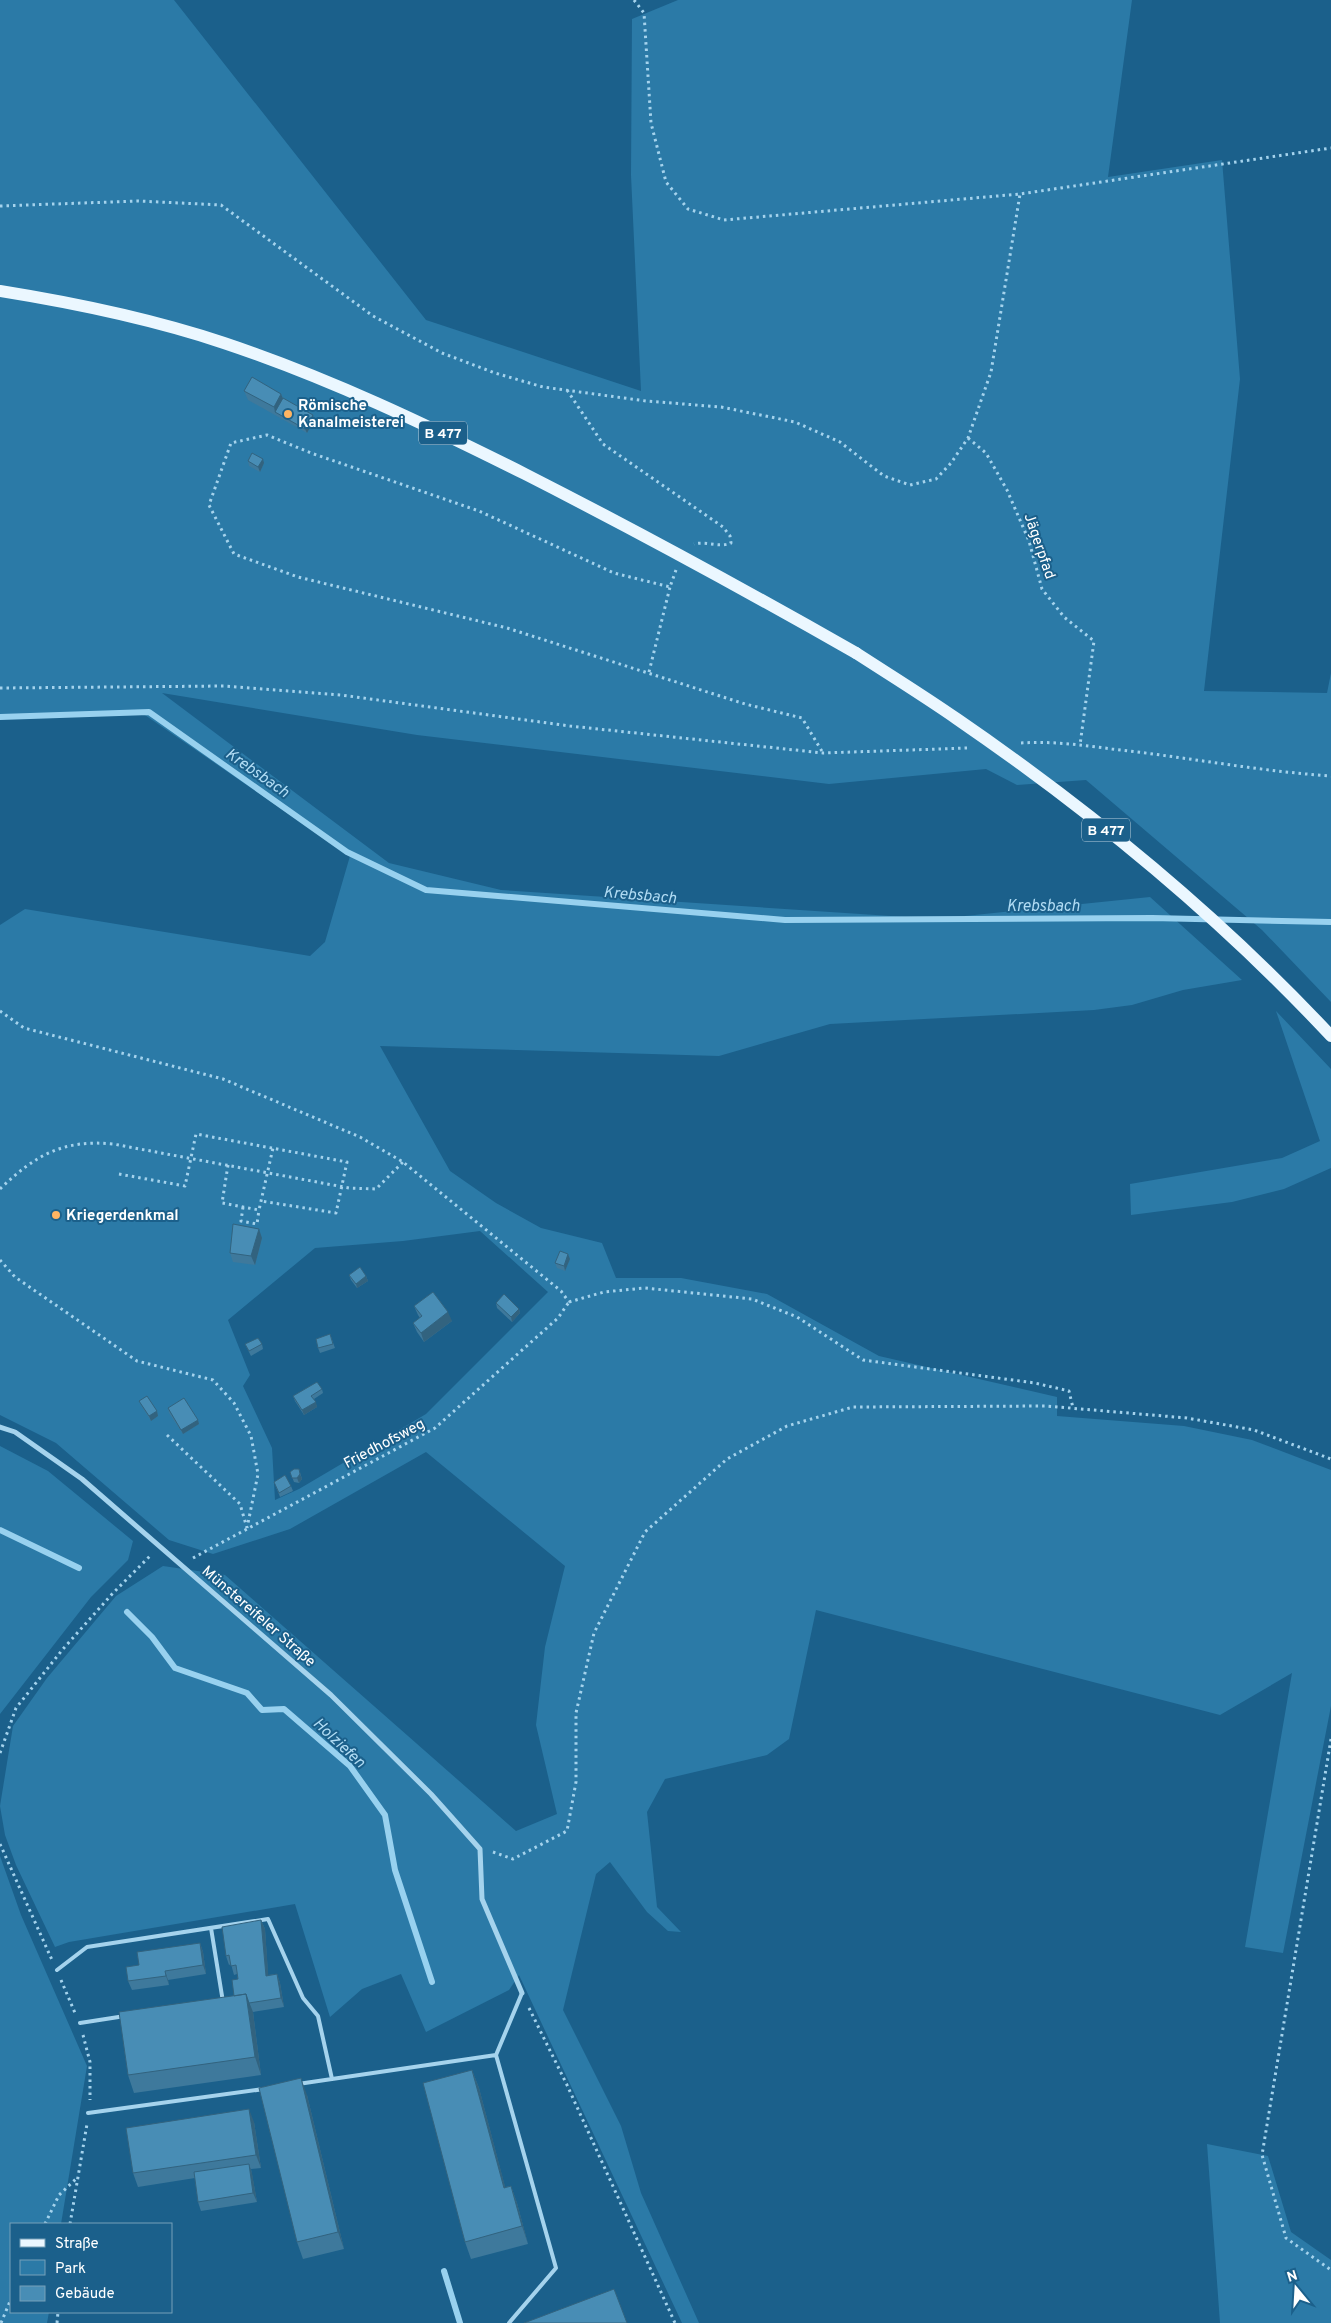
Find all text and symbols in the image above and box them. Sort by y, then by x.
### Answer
place label: Römische Kanalmeisterei [298,397,404,433]
marker: Römische Kanalmeisterei [282,408,294,420]
road number: B 477 [419,422,467,444]
street label: Jägerpfad [1018,511,1059,582]
water label: Krebsbach [221,744,293,803]
road number: B 477 [1082,818,1130,842]
water label: Krebsbach [602,883,677,909]
water label: Krebsbach [1006,897,1080,917]
place label: Kriegerdenkmal [66,1207,179,1226]
marker: Kriegerdenkmal [50,1209,62,1221]
street label: Friedhofsweg [341,1415,429,1474]
street label: Münstereifeler Straße [197,1562,319,1672]
water label: Holziefen [308,1714,369,1773]
legend [10,2223,172,2313]
text: Straße [55,2235,99,2254]
text: Park [55,2260,86,2279]
north arrow [1271,2263,1321,2313]
text: N [1285,2267,1300,2287]
text: Gebäude [55,2285,115,2304]

